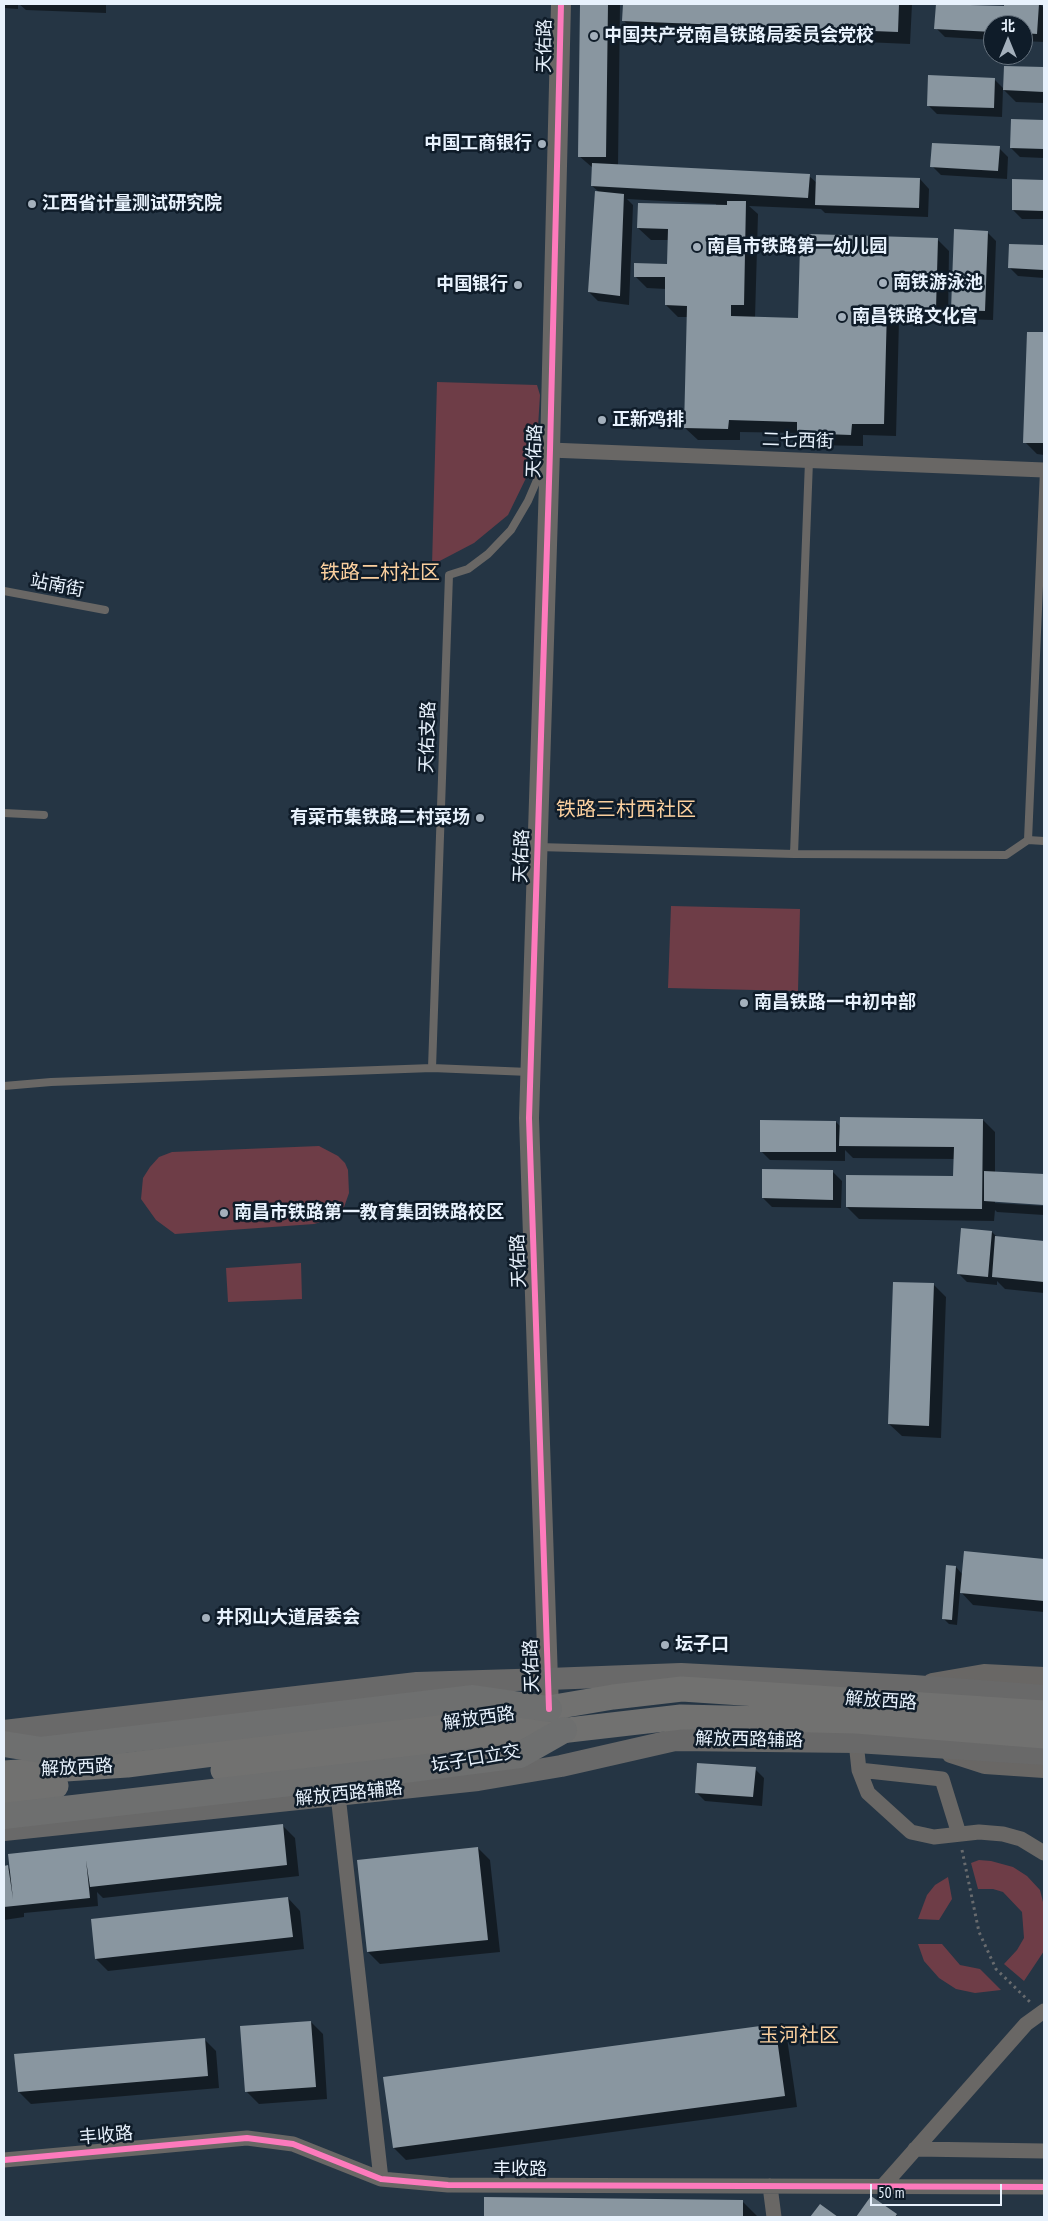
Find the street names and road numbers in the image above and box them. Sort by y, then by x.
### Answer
street label: 天佑路 [534,19,556,73]
street label: 天佑路 [523,424,547,478]
street label: 二七西街 [762,429,834,453]
street label: 站南街 [28,570,86,602]
street label: 天佑支路 [416,701,440,773]
street label: 天佑路 [510,829,534,883]
street label: 天佑路 [507,1234,531,1288]
street label: 天佑路 [520,1639,544,1693]
street label: 解放西路 [844,1688,918,1714]
street label: 解放西路 [442,1703,516,1735]
street label: 解放西路辅路 [695,1728,803,1752]
street label: 坛子口立交 [430,1741,522,1777]
street label: 解放西路 [40,1755,114,1781]
street label: 解放西路辅路 [294,1778,404,1810]
street label: 丰收路 [78,2123,134,2149]
street label: 丰收路 [493,2159,547,2181]

